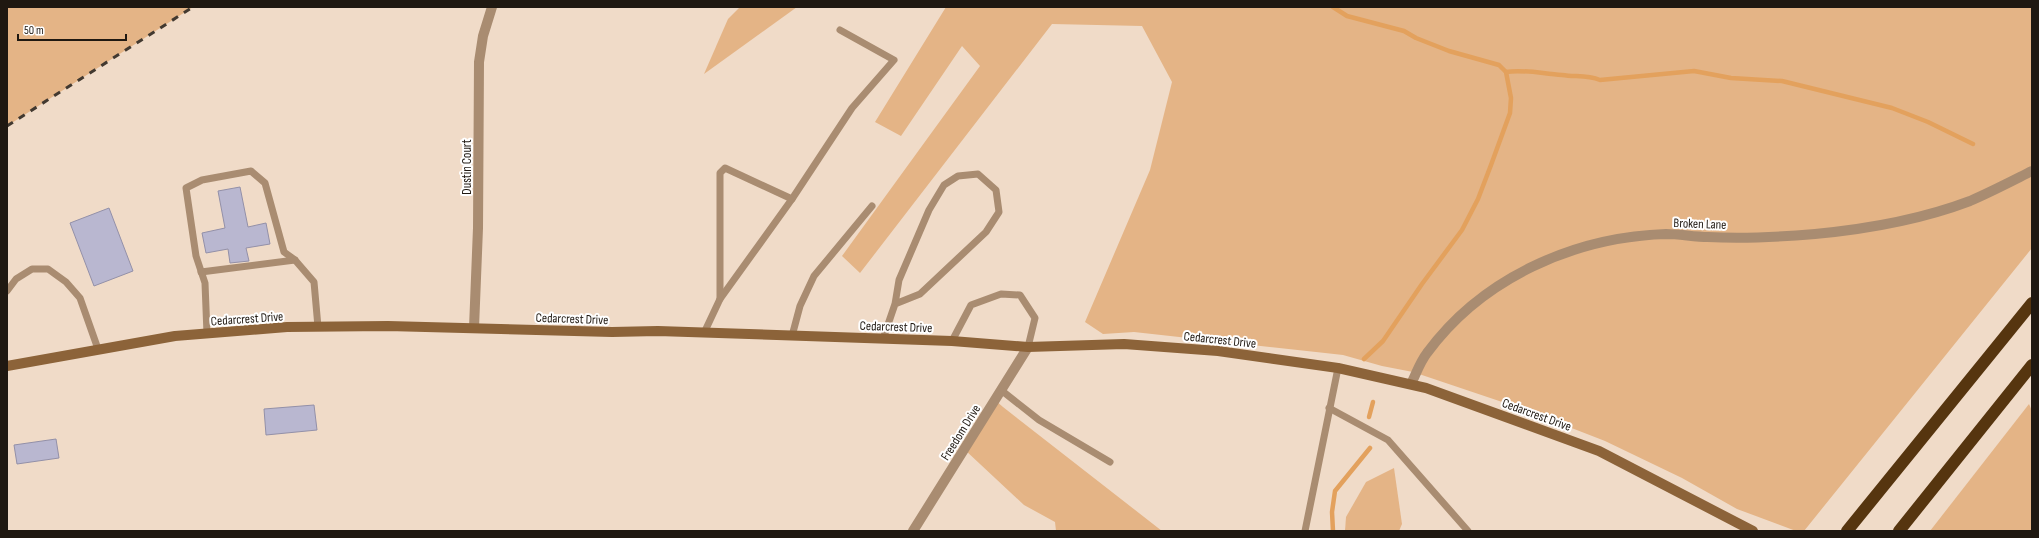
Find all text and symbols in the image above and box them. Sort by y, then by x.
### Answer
scale bar [18,16,126,42]
text: 50 m [24,23,44,38]
street label: Dustin Court [459,139,475,195]
street label: Broken Lane [1673,215,1727,233]
street label: Cedarcrest Drive [210,308,284,330]
street label: Cedarcrest Drive [535,310,609,328]
street label: Cedarcrest Drive [859,318,933,336]
street label: Cedarcrest Drive [1183,328,1257,352]
street label: Cedarcrest Drive [1500,395,1574,435]
street label: Freedom Drive [937,402,984,463]

